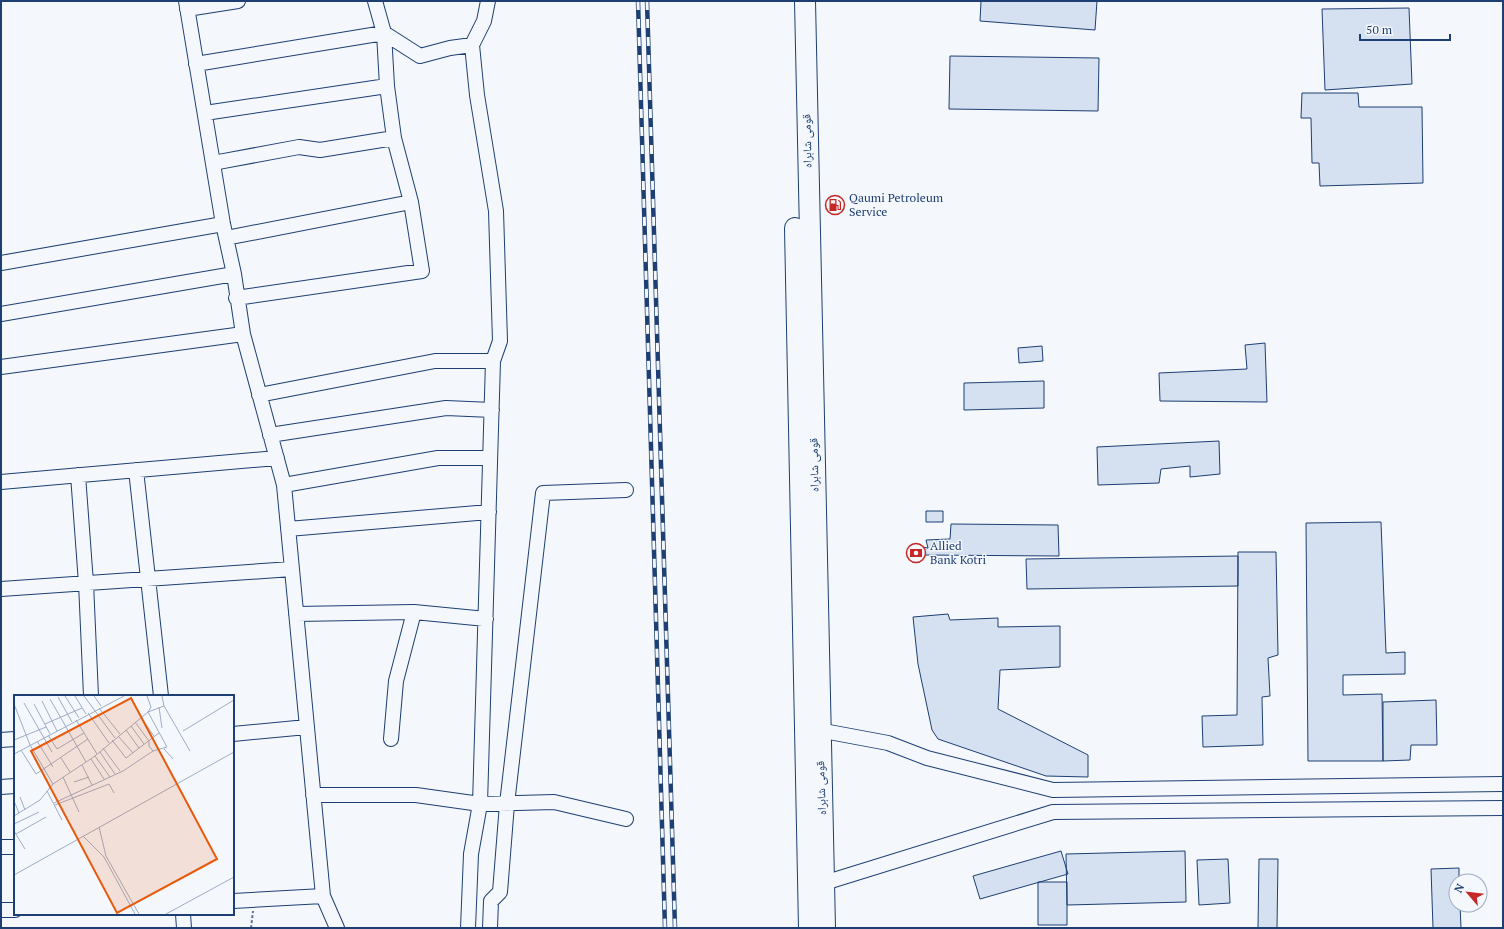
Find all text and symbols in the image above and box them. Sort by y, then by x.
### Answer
scale bar [1360,16,1450,42]
text: 50 m [1366,22,1393,37]
street label: قومی شاہراہ [799,114,814,168]
place label: Qaumi Petroleum Service [849,190,944,219]
fuel station icon: Qaumi Petroleum Service [824,194,846,216]
street label: قومی شاہراہ [806,438,821,492]
place label: Allied Bank Kotri [930,538,986,567]
bank icon: Allied Bank Kotri [905,542,927,564]
inset map [14,695,234,915]
street label: قومی شاہراہ [812,761,829,815]
north arrow [1448,873,1488,913]
text: N [1451,881,1468,895]

